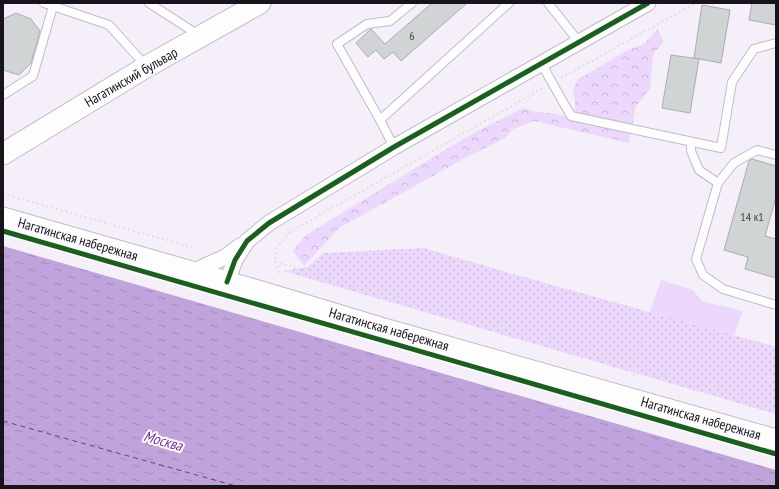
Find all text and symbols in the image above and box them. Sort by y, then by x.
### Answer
house number: 6 [409,28,415,43]
street label: Нагатинский бульвар [81,43,181,111]
house number: 14 к1 [740,209,764,224]
street label: Нагатинская набережная [16,213,140,265]
street label: Нагатинская набережная [327,303,451,355]
street label: Нагатинская набережная [639,392,763,444]
water label: Москва [142,426,186,455]

